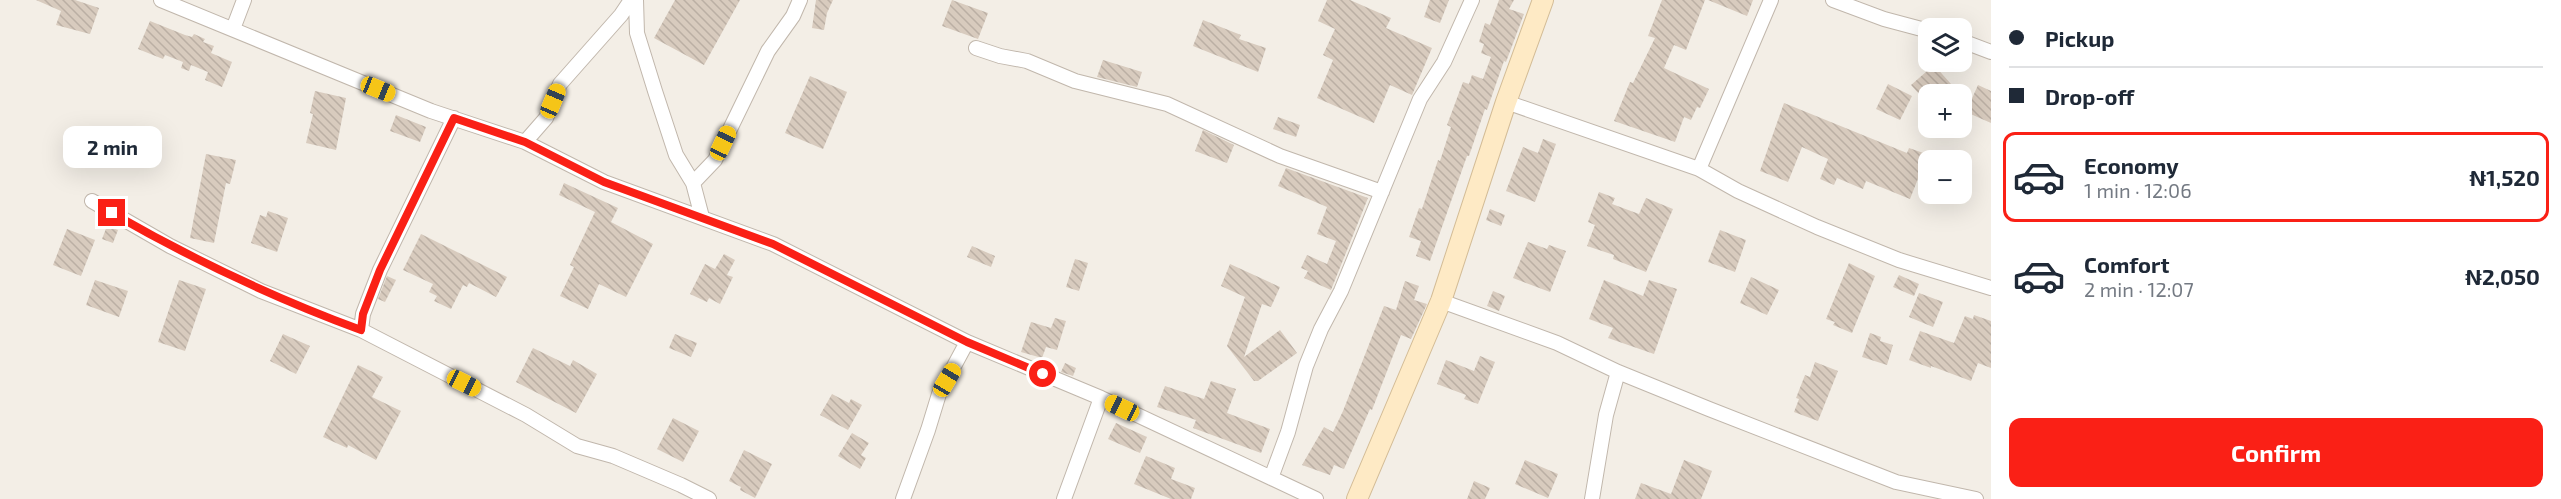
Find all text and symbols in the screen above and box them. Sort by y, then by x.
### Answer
map controls [1918,18,1972,204]
button: layers [1918,18,1972,72]
text: Pickup [2045,25,2114,51]
car [358,74,398,104]
car [538,81,568,121]
text: Drop-off [2045,83,2134,109]
button: + [1918,84,1972,138]
car [707,123,739,163]
callout: 2 min [63,126,162,168]
text: 2 min [87,135,138,159]
button: − [1918,150,1972,204]
icon: car [2012,150,2066,204]
text: Economy [2084,152,2179,178]
text: ₦1,520 [2469,164,2540,190]
text: 1 min · 12:06 [2084,178,2192,202]
route end [98,199,125,226]
icon: car [2012,249,2066,303]
text: Comfort [2084,251,2169,277]
text: ₦2,050 [2465,263,2540,289]
text: 2 min · 12:07 [2084,277,2194,301]
car [930,360,964,400]
route start [1029,360,1056,387]
car [444,367,484,399]
car [1102,392,1142,424]
button: Confirm [2009,418,2543,487]

